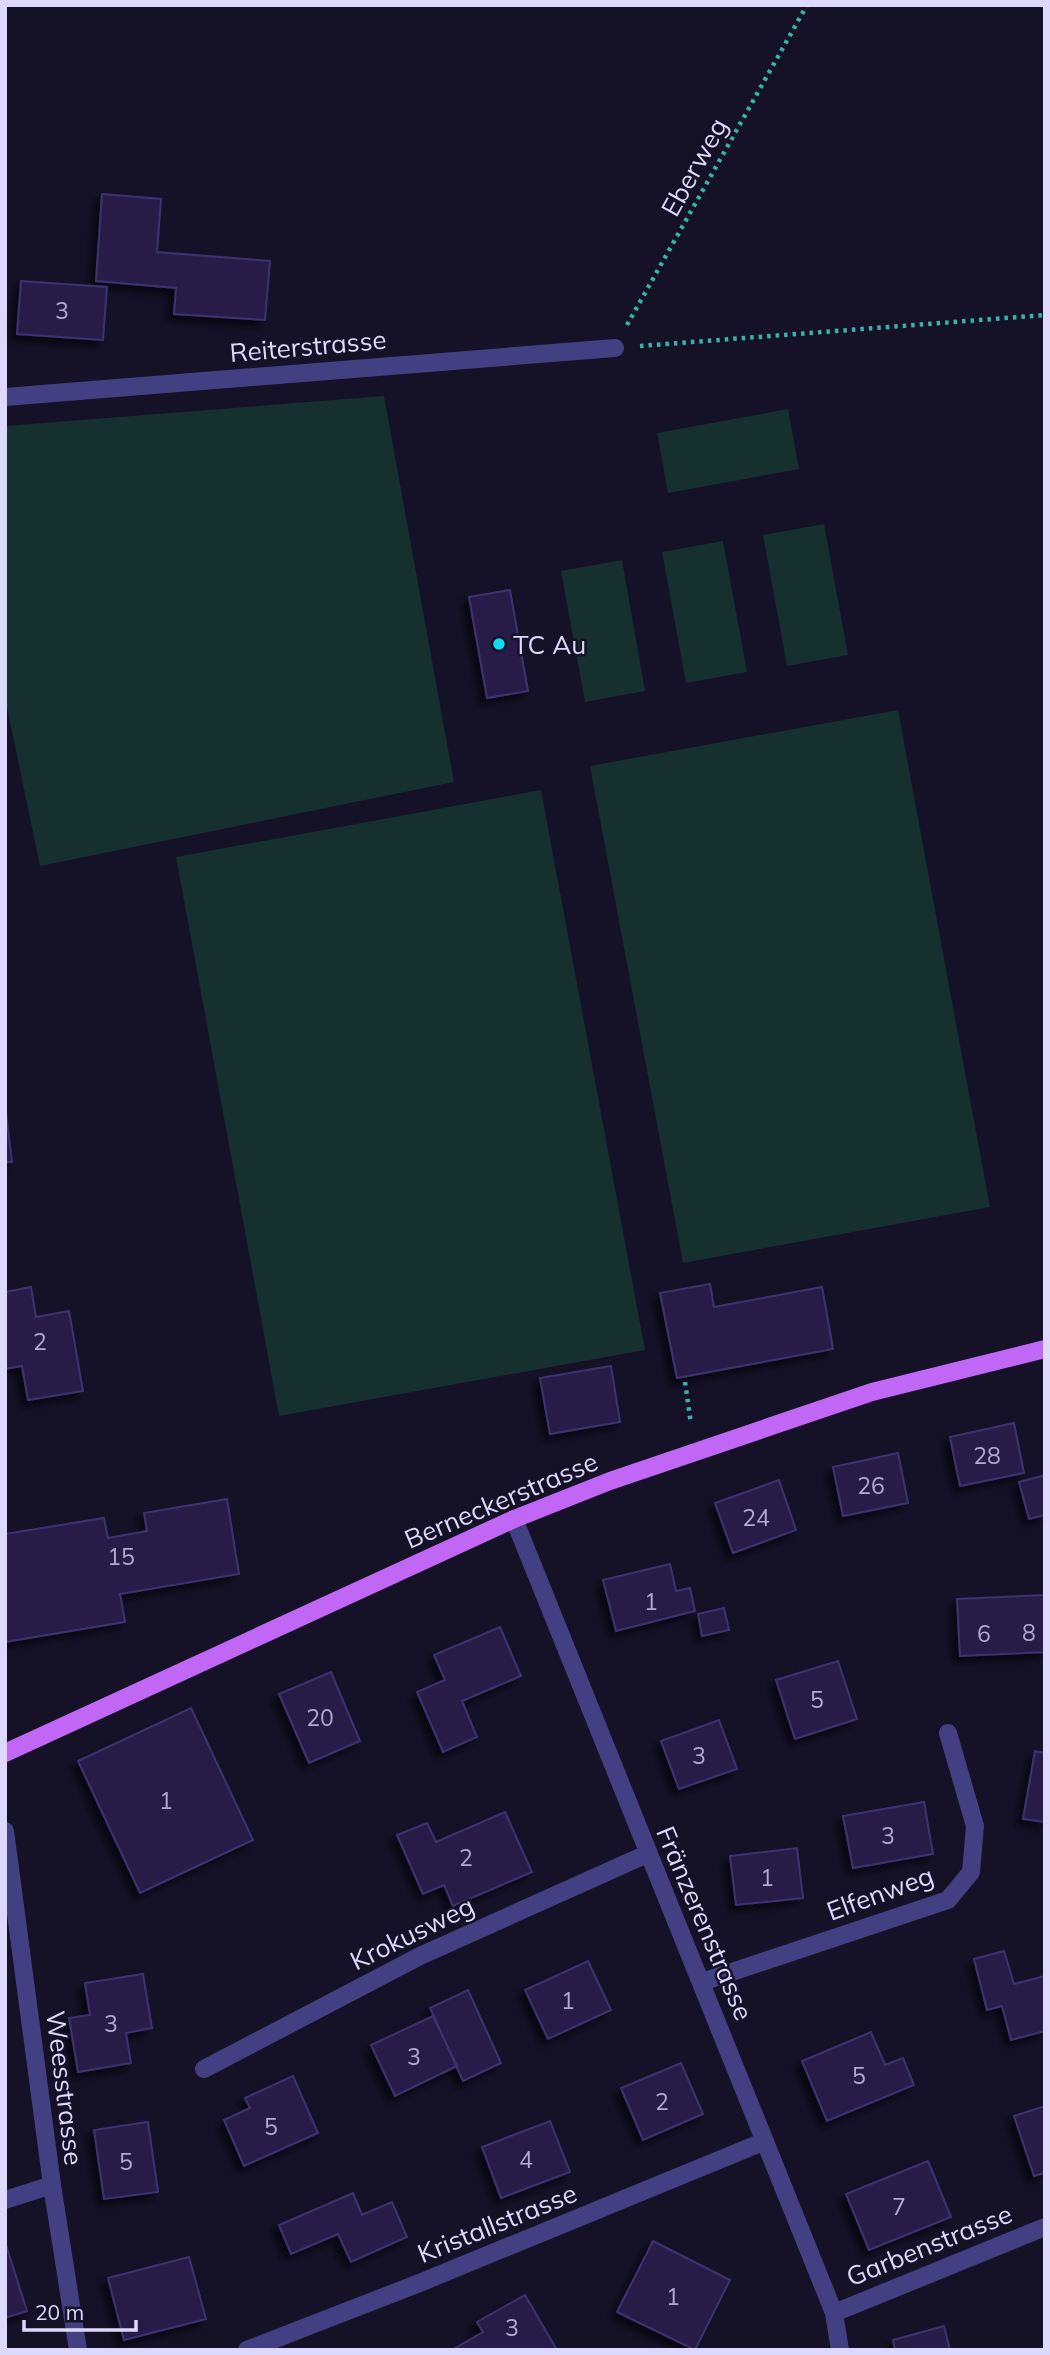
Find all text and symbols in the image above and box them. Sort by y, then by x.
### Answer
street label: Eberweg [654,112,734,222]
house number: 3 [55,296,69,325]
street label: Reiterstrasse [228,323,388,369]
place label: TC Au [513,628,586,661]
marker: TC Au [491,636,507,652]
house number: 2 [33,1327,47,1356]
house number: 28 [973,1441,1001,1470]
street label: Berneckerstrasse [399,1444,603,1556]
house number: 26 [857,1471,885,1500]
house number: 24 [742,1503,770,1532]
house number: 15 [107,1542,135,1571]
house number: 1 [644,1587,658,1616]
house number: 8 [1022,1618,1036,1647]
house number: 6 [977,1619,991,1648]
house number: 5 [810,1685,824,1714]
house number: 20 [306,1703,334,1732]
house number: 3 [692,1741,706,1770]
house number: 1 [159,1786,173,1815]
street label: Fränzerenstrasse [649,1821,761,2025]
house number: 3 [881,1821,895,1850]
house number: 2 [459,1843,473,1872]
street label: Elfenweg [822,1858,938,1928]
house number: 1 [760,1863,774,1892]
street label: Krokusweg [345,1889,479,1977]
house number: 1 [561,1986,575,2015]
street label: Weesstrasse [39,2009,91,2167]
house number: 3 [104,2009,118,2038]
house number: 3 [407,2042,421,2071]
house number: 5 [852,2061,866,2090]
house number: 2 [655,2087,669,2116]
house number: 5 [264,2112,278,2141]
house number: 4 [519,2145,533,2174]
house number: 5 [119,2147,133,2176]
street label: Kristallstrasse [413,2176,581,2270]
house number: 7 [892,2192,906,2221]
street label: Garbenstrasse [841,2197,1017,2293]
house number: 1 [666,2282,680,2311]
scale bar [24,2288,136,2332]
text: 20 m [35,2299,84,2325]
house number: 3 [505,2313,519,2342]

